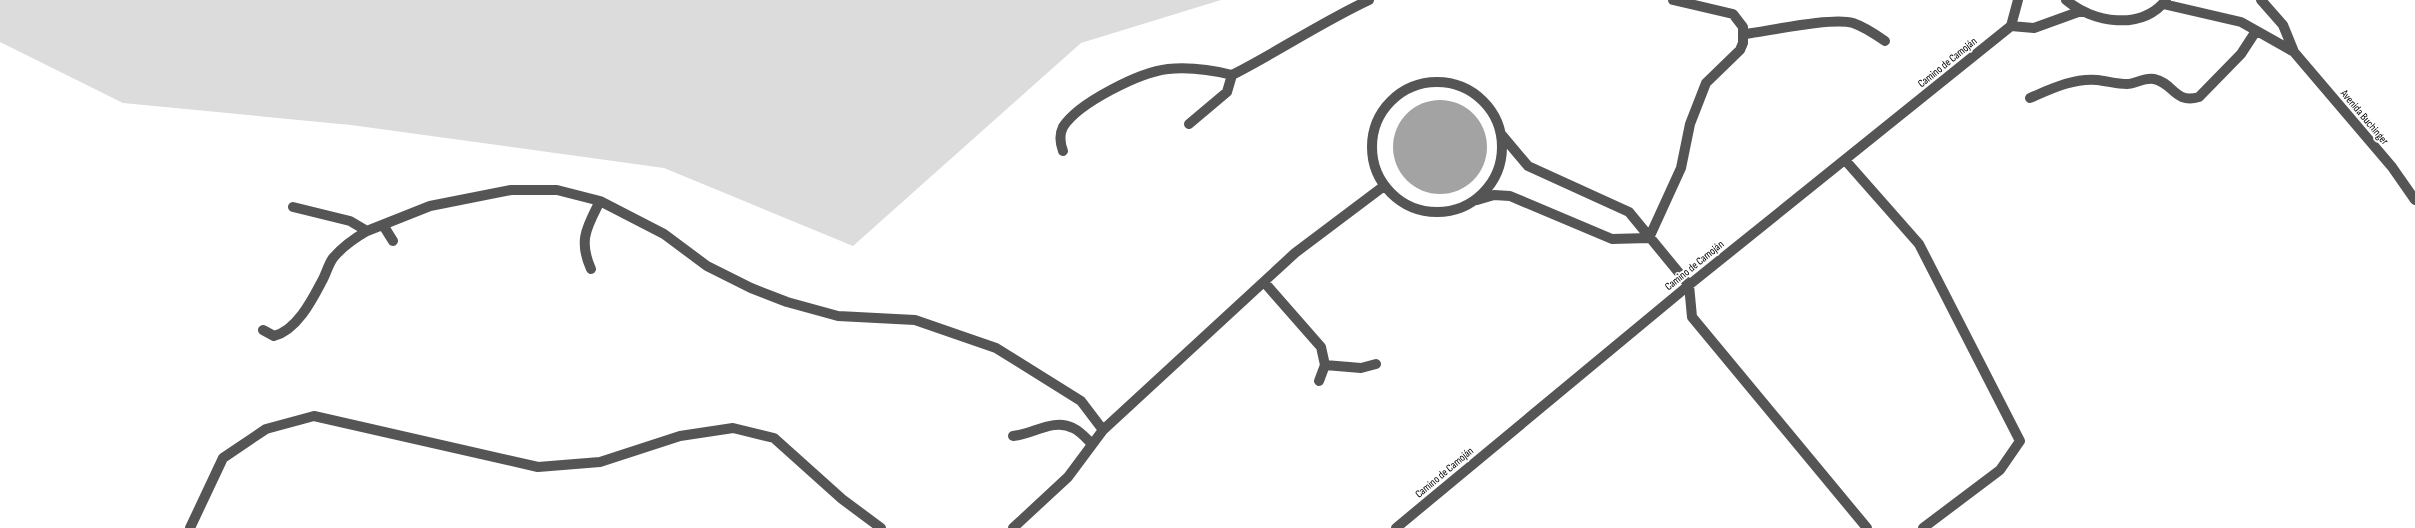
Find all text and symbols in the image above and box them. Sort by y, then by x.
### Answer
street label: Camino de Camoján [1915,34,1980,90]
street label: Avenida Buchinger [2337,86,2391,147]
street label: Camino de Camoján [1662,237,1727,293]
street label: Camino de Camoján [1412,444,1476,501]

